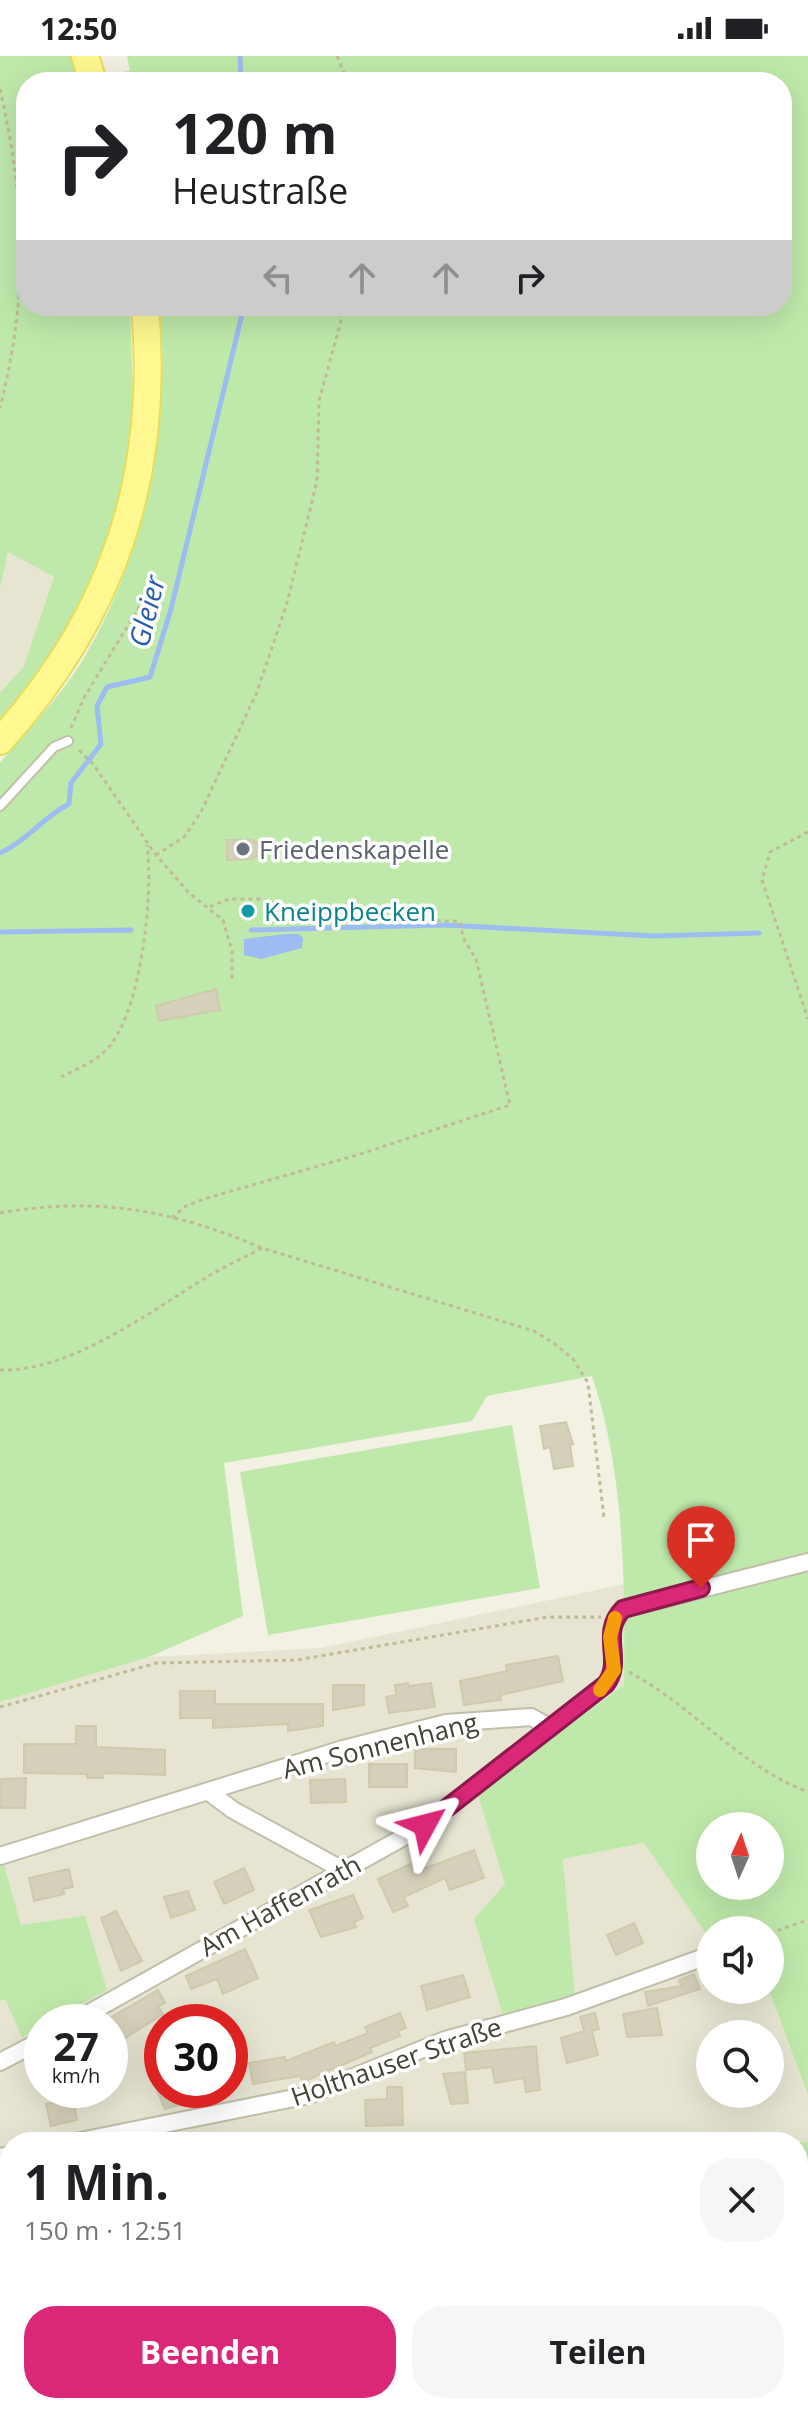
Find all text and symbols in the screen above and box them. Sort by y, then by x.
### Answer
text: 12:50 [40,8,117,49]
text: 120 m [172,94,338,170]
icon: right [40,104,144,208]
text: Heustraße [172,166,348,215]
icon: left [256,256,300,300]
icon: ahead [340,256,384,300]
icon: ahead [424,256,468,300]
icon: right [508,256,552,300]
water label: Gleier [119,571,173,651]
place label: Friedenskapelle [259,831,449,867]
marker: Friedenskapelle [234,840,252,858]
place label: Kneippbecken [264,893,436,929]
marker: Kneippbecken [239,902,257,920]
pin [667,1506,735,1588]
icon: arrive [679,1518,723,1562]
street label: Am Sonnenhang [279,1703,481,1787]
position arrow [383,1783,467,1867]
north arrow [696,1812,784,1900]
map controls [696,1812,784,2108]
street label: Am Haffenrath [193,1846,367,1964]
button: sound [696,1916,784,2004]
speed limit sign: 30 [144,2004,248,2108]
street label: Holthauser Straße [286,2008,506,2114]
text: 27 [53,2018,99,2073]
button: search [696,2020,784,2108]
text: km/h [52,2062,100,2089]
text: 1 Min. [24,2149,169,2214]
button: close [700,2158,784,2242]
text: 150 m · 12:51 [24,2212,186,2248]
button: Beenden [24,2306,396,2398]
button: Teilen [412,2306,784,2398]

